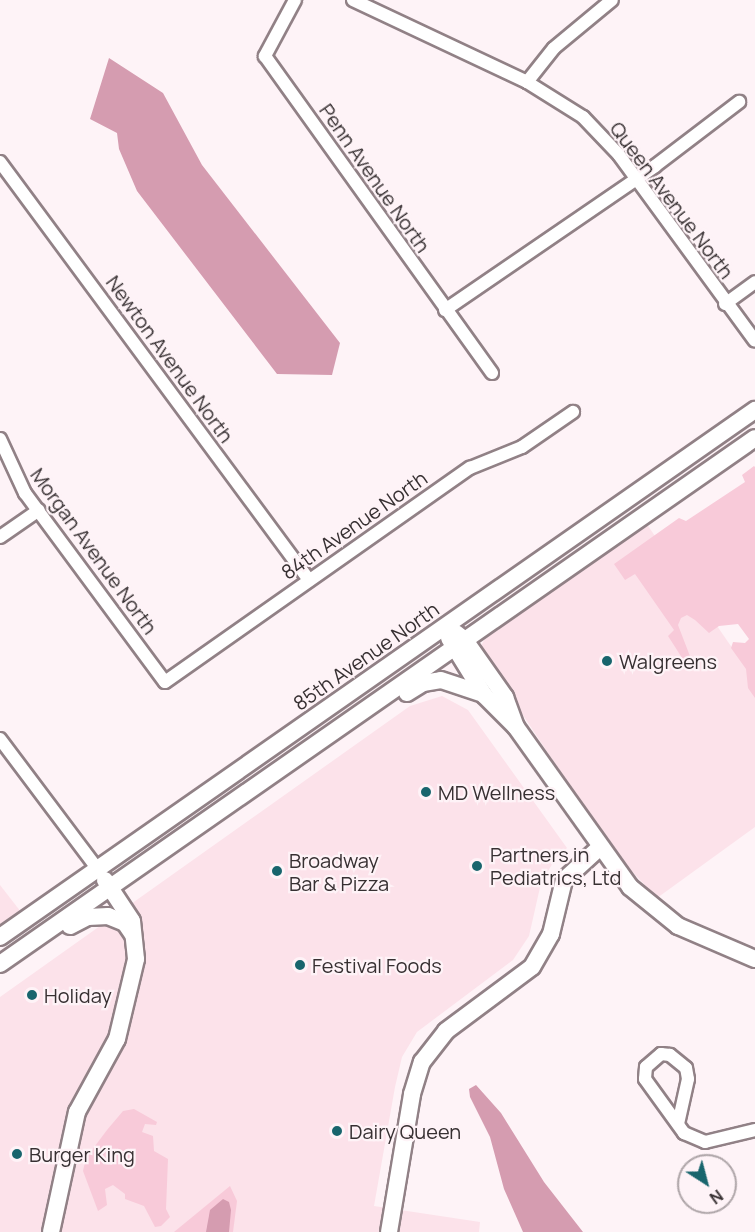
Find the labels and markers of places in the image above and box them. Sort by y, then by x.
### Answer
place label: Walgreens [619,649,717,673]
marker: Walgreens [600,654,614,668]
place label: MD Wellness [438,780,555,804]
marker: MD Wellness [419,785,433,799]
place label: Partners in Pediatrics, Ltd [490,843,621,890]
place label: Broadway Bar & Pizza [289,848,389,895]
marker: Partners in Pediatrics, Ltd [468,857,486,875]
marker: Broadway Bar & Pizza [270,864,284,878]
place label: Festival Foods [312,953,442,977]
marker: Festival Foods [293,958,307,972]
place label: Holiday [44,983,112,1007]
marker: Holiday [25,988,39,1002]
place label: Dairy Queen [349,1119,461,1143]
marker: Dairy Queen [330,1124,344,1138]
place label: Burger King [29,1142,135,1166]
marker: Burger King [10,1147,24,1161]

